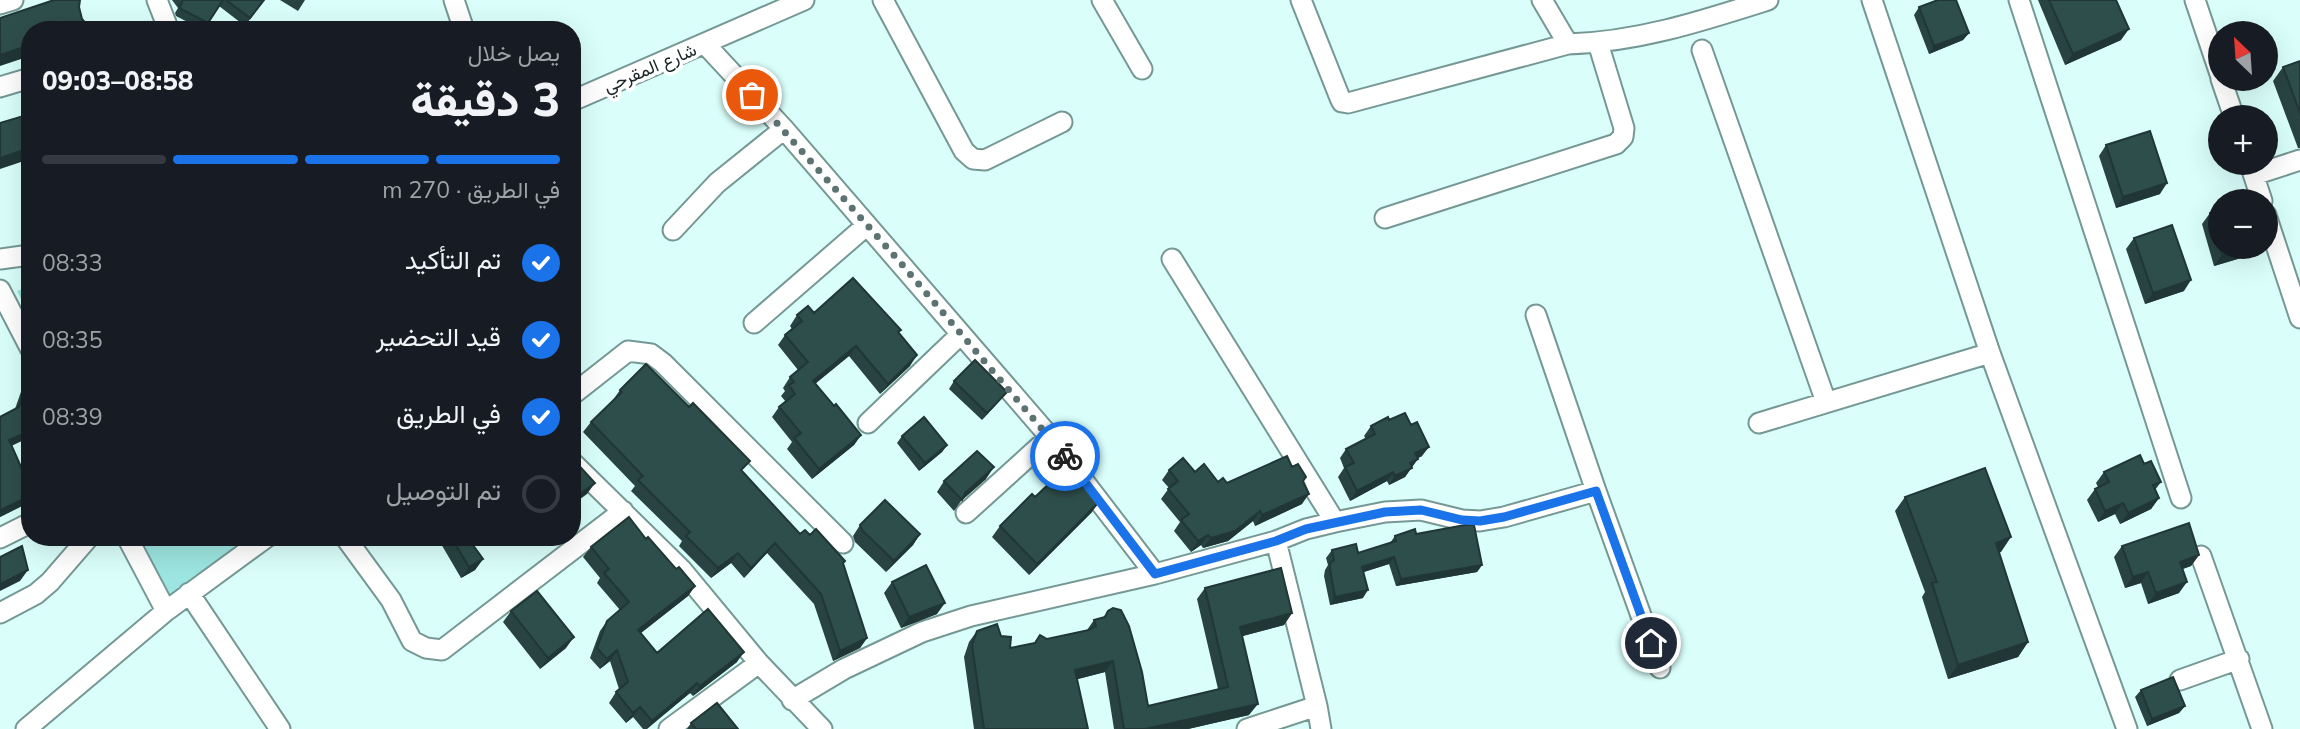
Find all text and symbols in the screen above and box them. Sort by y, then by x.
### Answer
north arrow [2208,21,2278,91]
map controls [2208,21,2278,259]
text: يصل خلال [468,38,560,67]
street label: شارع المقرحي [600,38,701,101]
text: 08:58–09:03 [42,64,193,97]
pin [722,65,782,125]
text: 3 دقيقة [410,70,560,128]
icon: bag [733,76,771,114]
button: + [2208,105,2278,175]
text: في الطريق · 270 m [382,175,560,204]
button: − [2208,189,2278,259]
text: تم التأكيد [405,243,501,276]
icon: check [522,244,560,282]
text: 08:33 [42,248,102,277]
text: قيد التحضير [376,320,501,353]
icon: check [522,321,560,359]
text: 08:35 [42,325,102,354]
text: في الطريق [396,397,501,430]
icon: check [522,398,560,436]
text: 08:39 [42,402,102,431]
courier [1030,421,1100,491]
icon: bike [1046,437,1084,475]
text: تم التوصيل [386,474,501,507]
pin [1621,613,1681,673]
icon: home [1632,624,1670,662]

